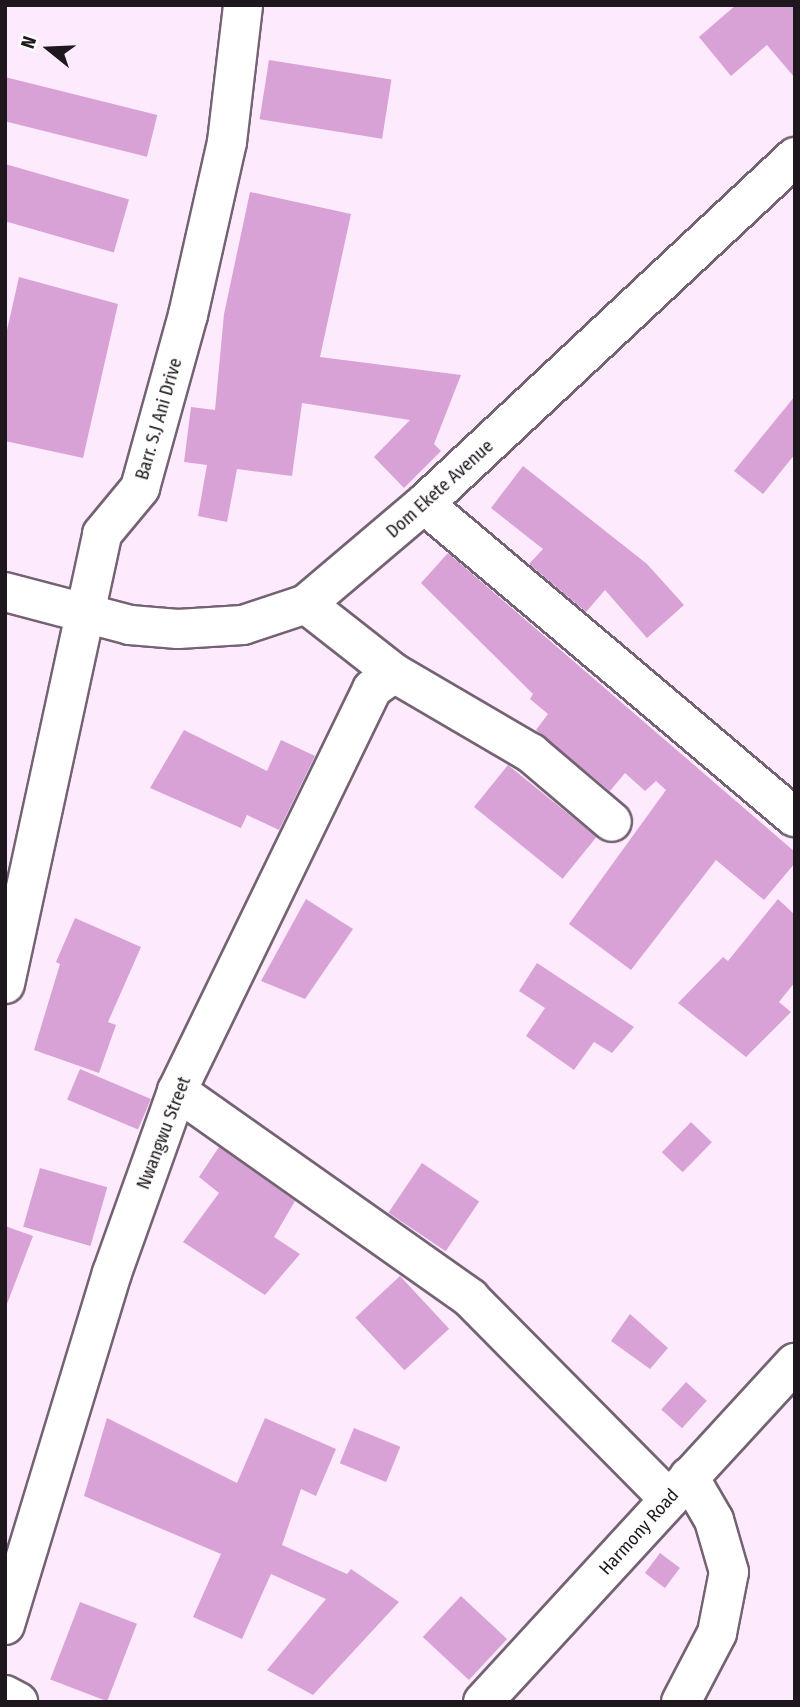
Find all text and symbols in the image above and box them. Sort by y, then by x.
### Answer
north arrow [14,14,84,84]
text: N [16,33,41,51]
street label: Barr. S.J Ani Drive [131,356,187,482]
street label: Dom Ekete Avenue [382,435,498,543]
street label: Nwangwu Street [133,1074,195,1192]
street label: Harmony Road [595,1485,683,1579]

